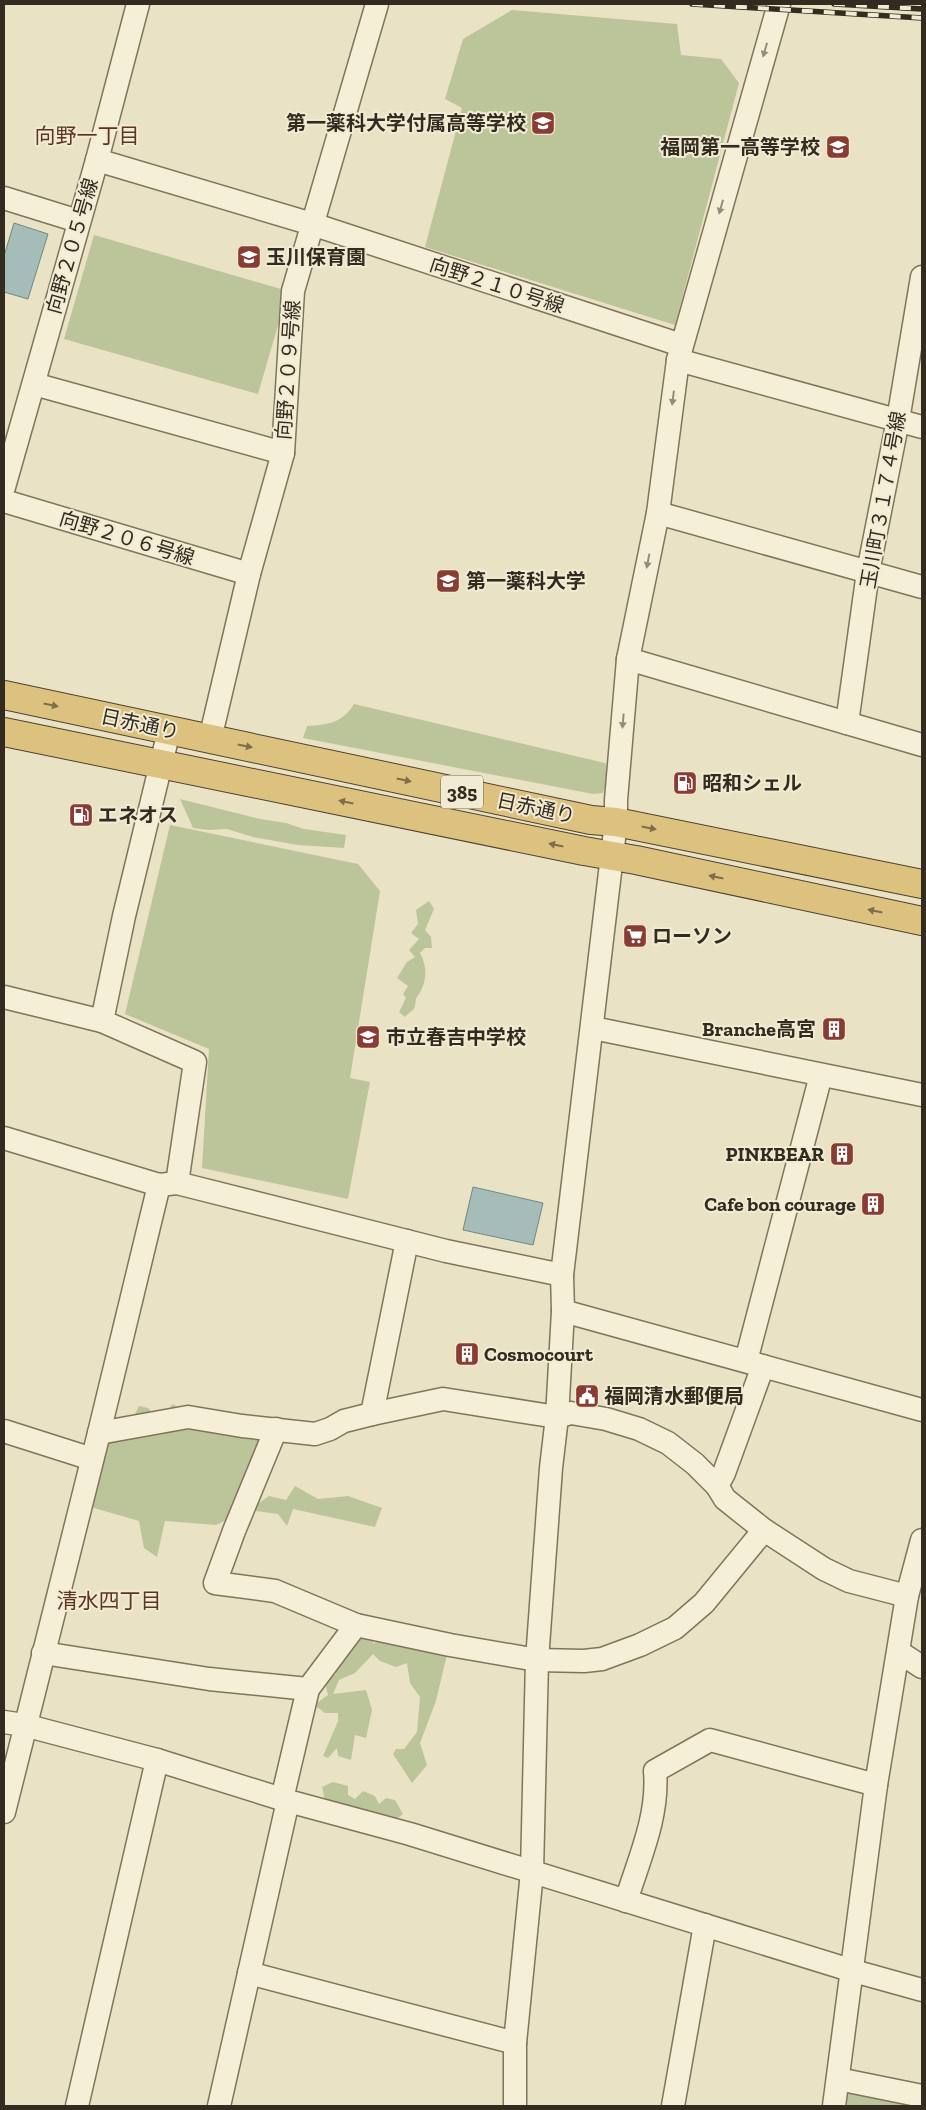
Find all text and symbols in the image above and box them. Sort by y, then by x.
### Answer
one-way arrow [761,43,769,58]
school or university icon: 第一薬科大学付属高等学校 [530,110,556,136]
place label: 第一薬科大学付属高等学校 [286,111,526,135]
district label: 向野一丁目 [35,123,140,148]
school or university icon: 福岡第一高等学校 [825,134,851,160]
place label: 福岡第一高等学校 [660,135,820,159]
street label: 向野２０５号線 [41,175,103,317]
one-way arrow [716,199,724,214]
school or university icon: 玉川保育園 [236,244,262,270]
place label: 玉川保育園 [266,245,366,269]
street label: 向野２１０号線 [427,252,567,318]
street label: 向野２０９号線 [271,299,305,441]
one-way arrow [669,390,677,406]
street label: 玉川町３１７４号線 [856,409,910,591]
street label: 向野２０６号線 [57,506,197,570]
one-way arrow [644,553,652,568]
school or university icon: 第一薬科大学 [435,568,461,594]
place label: 第一薬科大学 [466,569,586,593]
one-way arrow [44,701,59,709]
street label: 日赤通り [98,704,182,744]
one-way arrow [618,713,626,729]
one-way arrow [237,742,252,750]
fuel station icon: 昭和シェル [672,770,698,796]
place label: 昭和シェル [702,771,802,795]
one-way arrow [396,776,411,784]
road number: 385 [441,776,483,809]
street label: 日赤通り [494,788,578,828]
one-way arrow [338,798,353,806]
fuel station icon: エネオス [68,802,94,828]
place label: エネオス [98,803,178,827]
one-way arrow [641,825,657,833]
one-way arrow [548,841,564,849]
one-way arrow [708,873,723,881]
one-way arrow [867,907,882,915]
supermarket icon: ローソン [622,923,648,949]
place label: ローソン [652,924,732,948]
building icon: Branche高宮 [821,1016,847,1042]
place label: Branche高宮 [702,1017,816,1041]
school or university icon: 市立春吉中学校 [355,1024,381,1050]
place label: 市立春吉中学校 [386,1025,526,1049]
building icon: PINKBEAR [829,1141,855,1167]
place label: PINKBEAR [726,1142,824,1166]
building icon: Cafe bon courage [860,1191,886,1217]
place label: Cafe bon courage [704,1192,856,1216]
building icon: Cosmocourt [454,1341,480,1367]
place label: Cosmocourt [484,1342,594,1366]
public building icon: 福岡清水郵便局 [574,1383,600,1409]
place label: 福岡清水郵便局 [604,1384,744,1408]
district label: 清水四丁目 [57,1588,162,1613]

